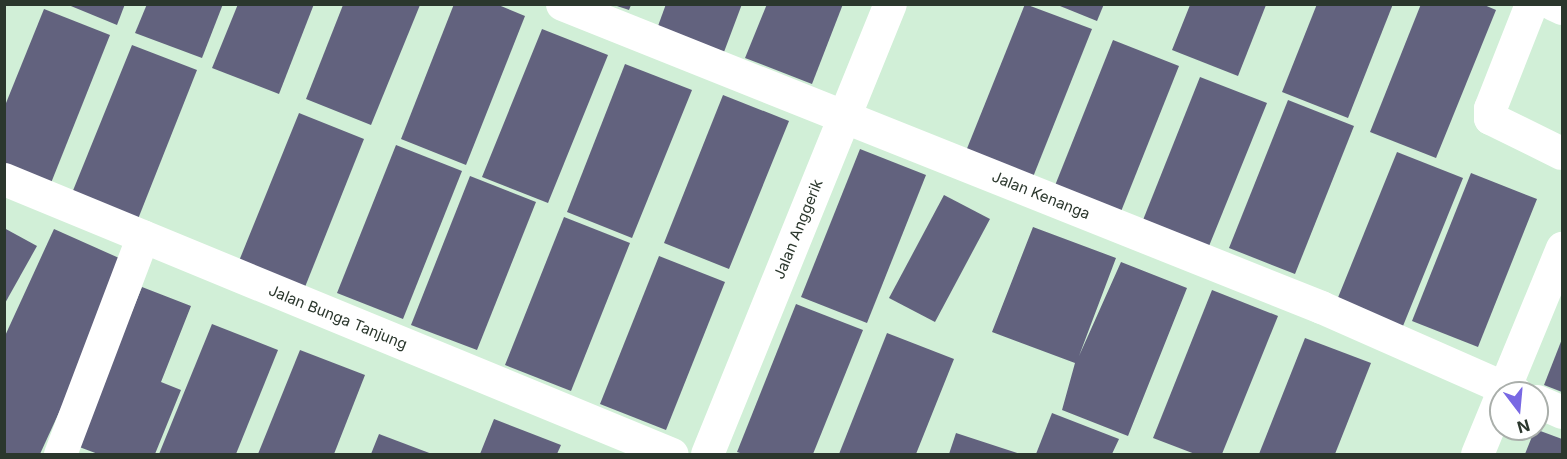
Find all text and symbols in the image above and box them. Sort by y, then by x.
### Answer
street label: Jalan Kenanga [989,167,1093,223]
street label: Jalan Anggerik [770,176,826,282]
street label: Jalan Bunga Tanjung [266,281,410,353]
north arrow [1489,381,1549,441]
text: N [1515,415,1532,438]

